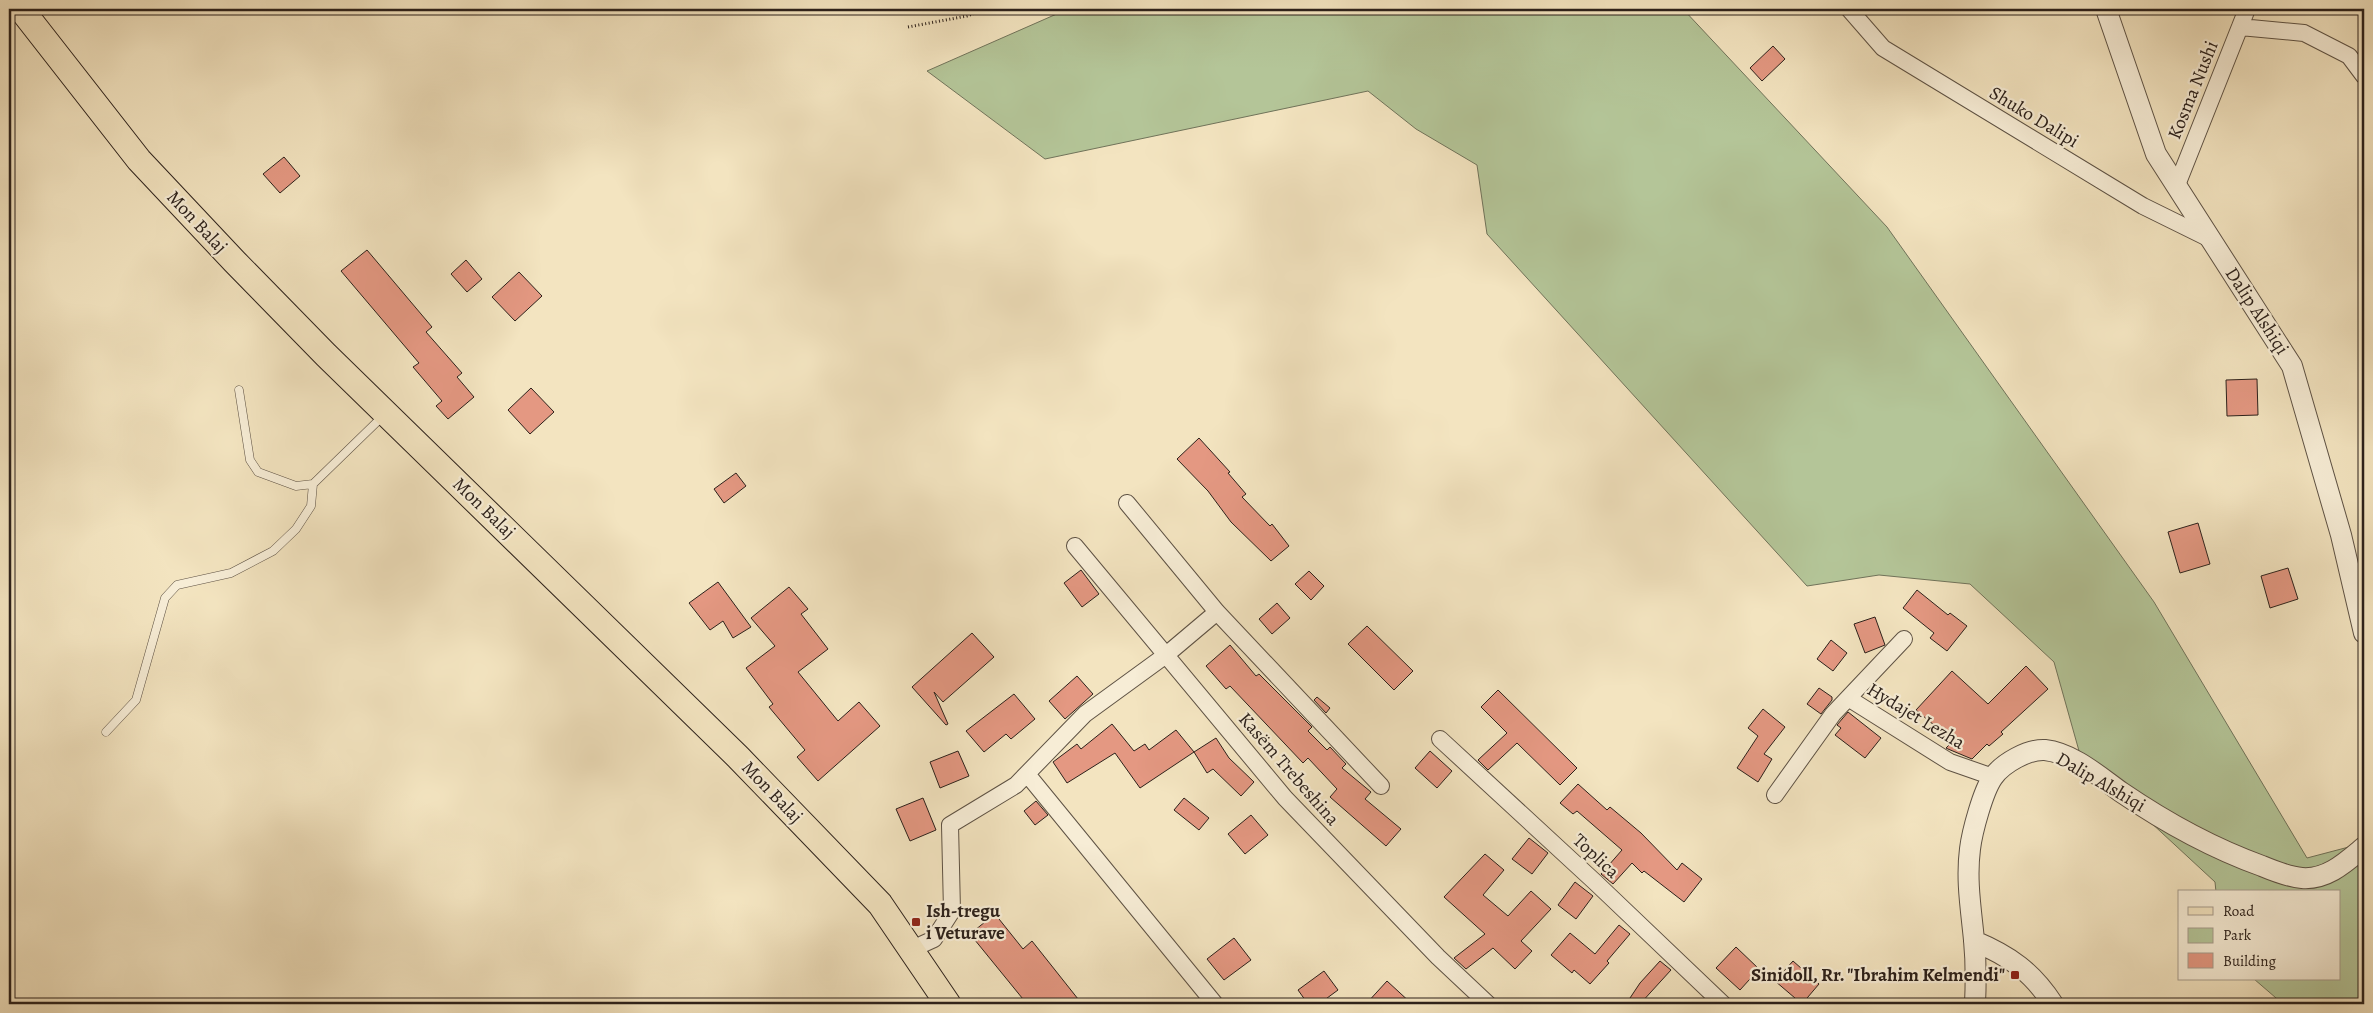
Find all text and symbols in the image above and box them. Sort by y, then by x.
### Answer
street label: Kosma Nushi [2161,37,2225,143]
street label: Shuko Dalipi [1984,80,2084,154]
street label: Mon Balaj [161,185,233,259]
street label: Dalip Alshiqi [2219,262,2295,360]
street label: Mon Balaj [447,472,521,544]
street label: Hydajet Lezha [1862,676,1970,756]
street label: Kasëm Trebeshina [1233,707,1346,831]
street label: Dalip Alshiqi [2051,746,2151,818]
street label: Mon Balaj [736,755,808,829]
street label: Toplica [1567,828,1625,885]
legend [2178,890,2340,980]
place label: Ish-tregu i Veturave [926,898,1005,946]
text: Road [2223,901,2255,921]
marker: Ish-tregu i Veturave [910,916,922,928]
text: Park [2223,925,2252,945]
text: Building [2223,951,2276,971]
place label: Sinidoll, Rr. "Ibrahim Kelmendi" [1751,962,2005,988]
marker: Sinidoll, Rr. "Ibrahim Kelmendi" [2009,969,2021,981]

